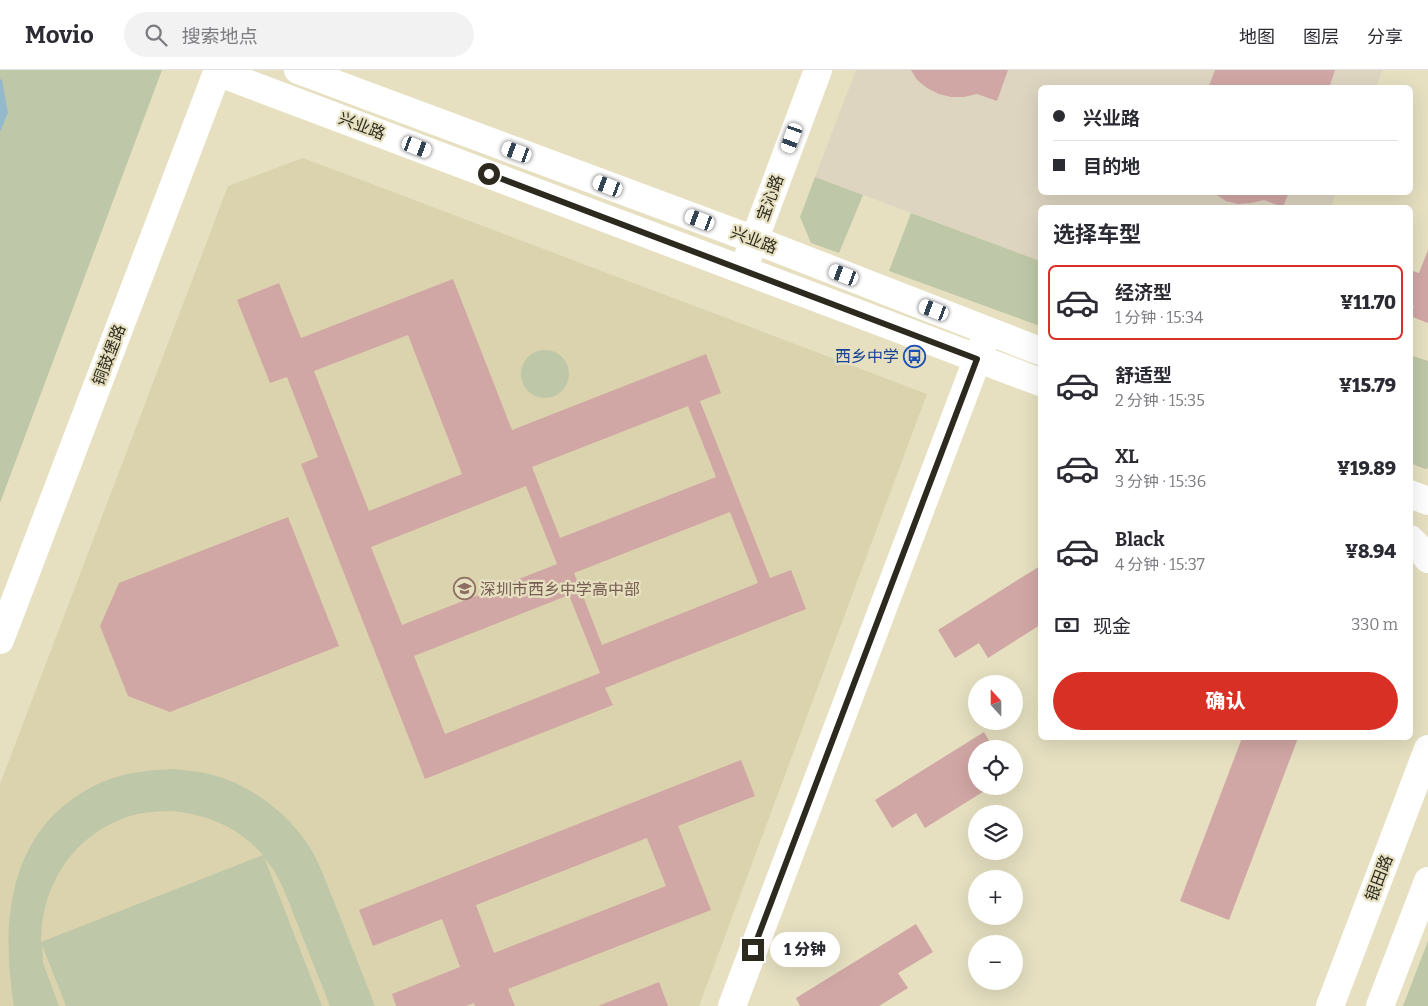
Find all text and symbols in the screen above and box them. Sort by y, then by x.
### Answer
search box [124,12,474,57]
text: Movio [25,21,94,49]
icon: search [142,21,170,49]
text: 搜索地点 [182,25,258,48]
text: 地图 [1239,26,1275,48]
text: 图层 [1303,26,1339,48]
text: 分享 [1367,26,1403,48]
text: 兴业路 [1083,107,1140,130]
street label: 兴业路 [336,109,388,143]
car [779,121,804,155]
car [400,135,433,159]
car [500,140,533,164]
text: 目的地 [1083,155,1140,178]
route start [478,163,500,185]
street label: 宝沁路 [753,172,787,224]
car [591,174,624,198]
car [683,208,716,232]
text: 选择车型 [1053,221,1141,248]
street label: 兴业路 [728,223,780,257]
car [827,263,860,287]
icon: car [1055,280,1100,325]
text: 经济型 [1115,281,1172,304]
text: ¥11.70 [1340,291,1396,314]
car [917,298,950,322]
text: 1 分钟 · 15:34 [1115,308,1203,327]
street label: 铜鼓堡路 [89,322,129,388]
bus stop icon: 西乡中学 [903,344,927,368]
place label: 西乡中学 [835,347,899,366]
icon: car [1055,363,1100,408]
text: 舒适型 [1115,364,1172,387]
text: ¥15.79 [1339,374,1396,397]
text: 2 分钟 · 15:35 [1115,391,1205,410]
text: XL [1115,445,1139,468]
icon: car [1055,446,1100,491]
text: ¥19.89 [1337,457,1396,480]
text: 3 分钟 · 15:36 [1115,472,1206,491]
text: Black [1115,528,1165,551]
icon: car [1055,529,1100,574]
text: ¥8.94 [1345,540,1396,563]
text: 4 分钟 · 15:37 [1115,555,1205,574]
school or university icon: 深圳市西乡中学高中部 [452,577,476,601]
place label: 深圳市西乡中学高中部 [480,580,640,599]
icon: cash [1053,611,1081,639]
text: 现金 [1093,615,1131,638]
text: 330 m [1351,615,1398,634]
button: 确认 [1053,672,1398,730]
north arrow [968,675,1022,730]
map controls [968,675,1023,990]
button: locate [968,740,1023,795]
button: layers [968,805,1023,860]
street label: 银田路 [1362,852,1396,904]
button: + [968,870,1023,925]
callout: 1 分钟 [770,932,840,968]
button: − [968,935,1023,990]
route end [742,939,764,961]
text: 1 分钟 [784,940,826,959]

